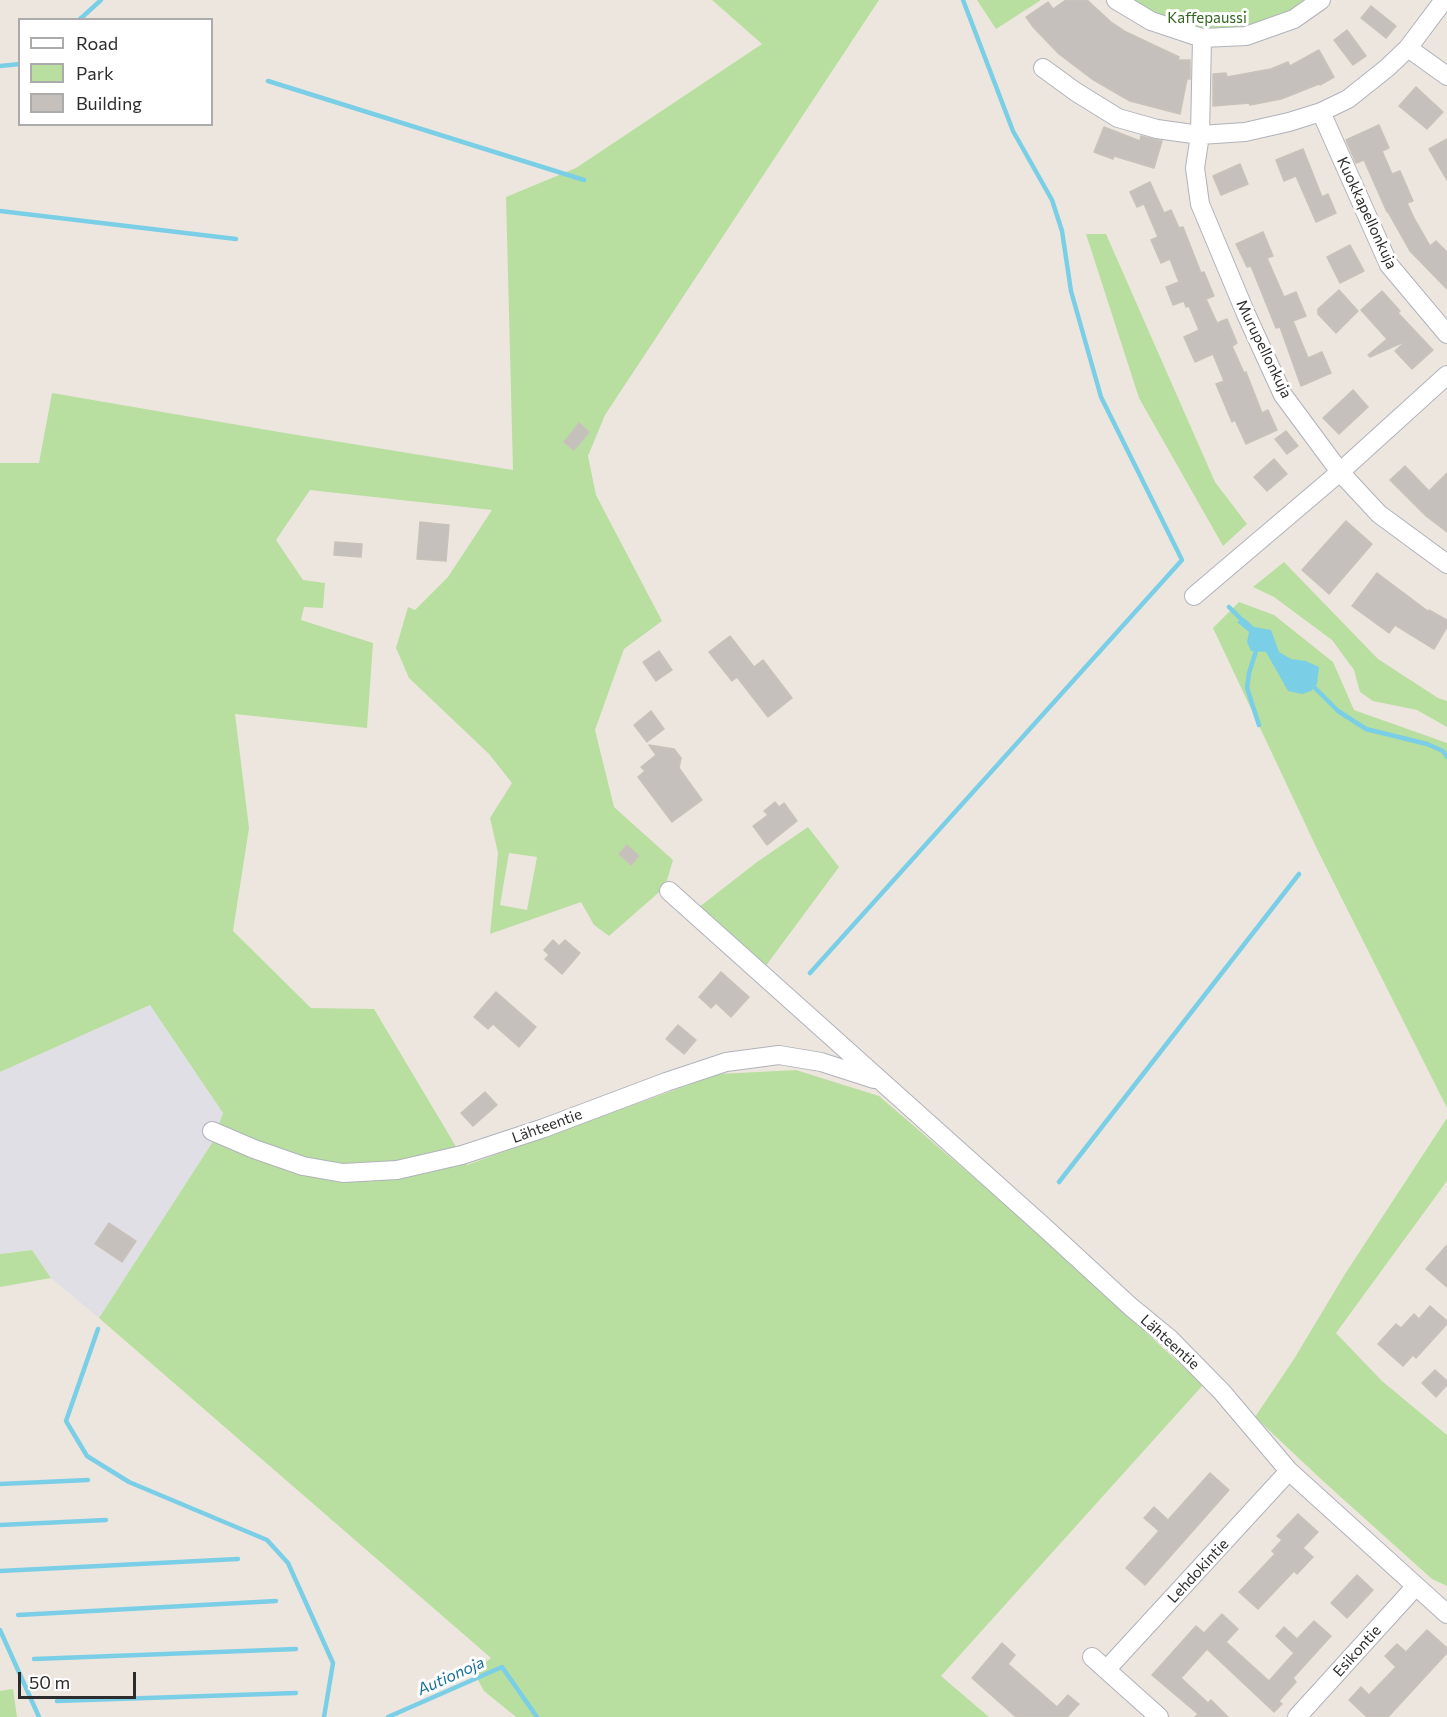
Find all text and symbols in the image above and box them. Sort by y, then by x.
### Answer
park label: Kaffepaussi [1167,9,1247,27]
legend [18,18,213,126]
text: Road [76,32,118,54]
text: Park [76,62,114,84]
text: Building [76,92,142,114]
street label: Kuokkapellonkuja [1333,154,1401,272]
street label: Murupellonkuja [1232,297,1296,401]
street label: Lähteentie [509,1105,585,1147]
street label: Lähteentie [1137,1311,1203,1373]
street label: Lehdokintie [1164,1535,1232,1607]
street label: Esikontie [1329,1622,1385,1680]
water label: Autionoja [415,1653,487,1699]
scale bar [21,1660,140,1698]
text: 50 m [29,1671,70,1693]

